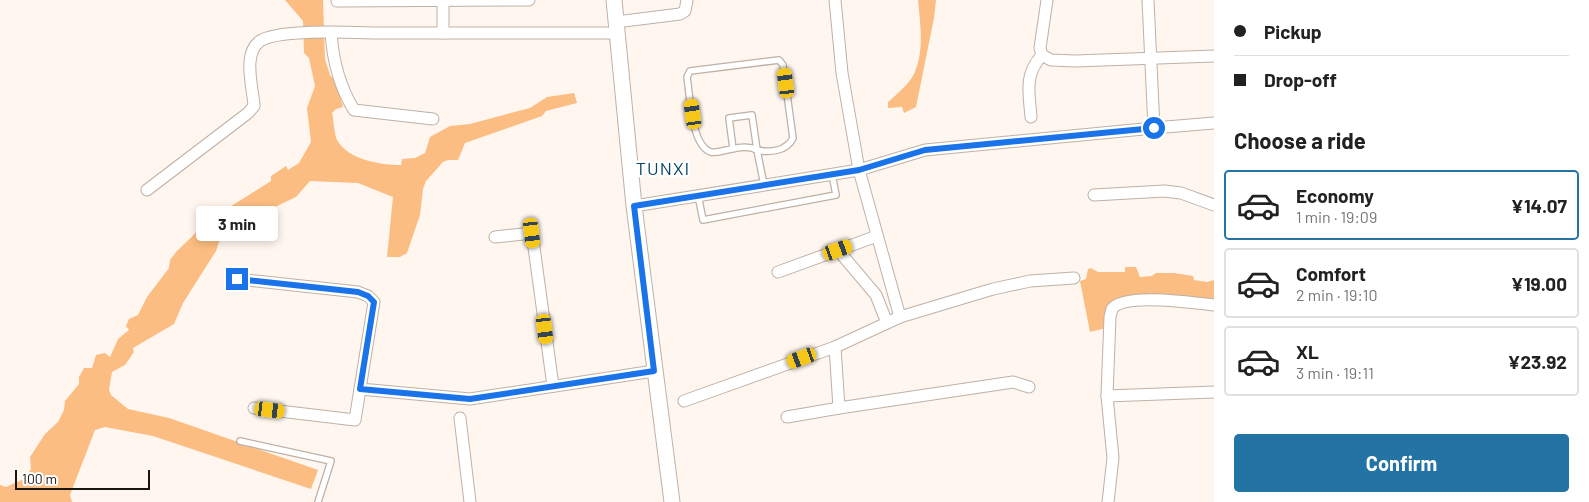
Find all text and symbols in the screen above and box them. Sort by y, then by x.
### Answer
text: Pickup [1264,20,1322,43]
car [776,67,795,99]
text: Drop-off [1264,68,1337,91]
car [683,98,702,130]
route start [1143,117,1165,139]
text: Choose a ride [1234,127,1366,153]
district label: TUNXI [636,157,690,179]
icon: car [1236,183,1281,228]
text: Economy [1296,184,1374,207]
text: ¥14.07 [1511,194,1567,217]
callout: 3 min [196,206,278,242]
text: 1 min · 19:09 [1296,207,1377,226]
text: 3 min [218,214,256,233]
car [522,217,541,249]
car [821,238,854,262]
icon: car [1236,261,1281,306]
text: Comfort [1296,262,1366,285]
route end [226,268,248,290]
text: ¥19.00 [1511,272,1567,295]
text: 2 min · 19:10 [1296,285,1377,304]
car [535,313,554,345]
icon: car [1236,339,1281,384]
text: XL [1296,340,1319,363]
car [785,346,818,370]
text: ¥23.92 [1507,350,1567,373]
text: 3 min · 19:11 [1296,363,1374,382]
car [254,401,285,419]
button: Confirm [1234,434,1569,492]
scale bar [15,467,150,490]
text: 100 m [22,470,57,487]

